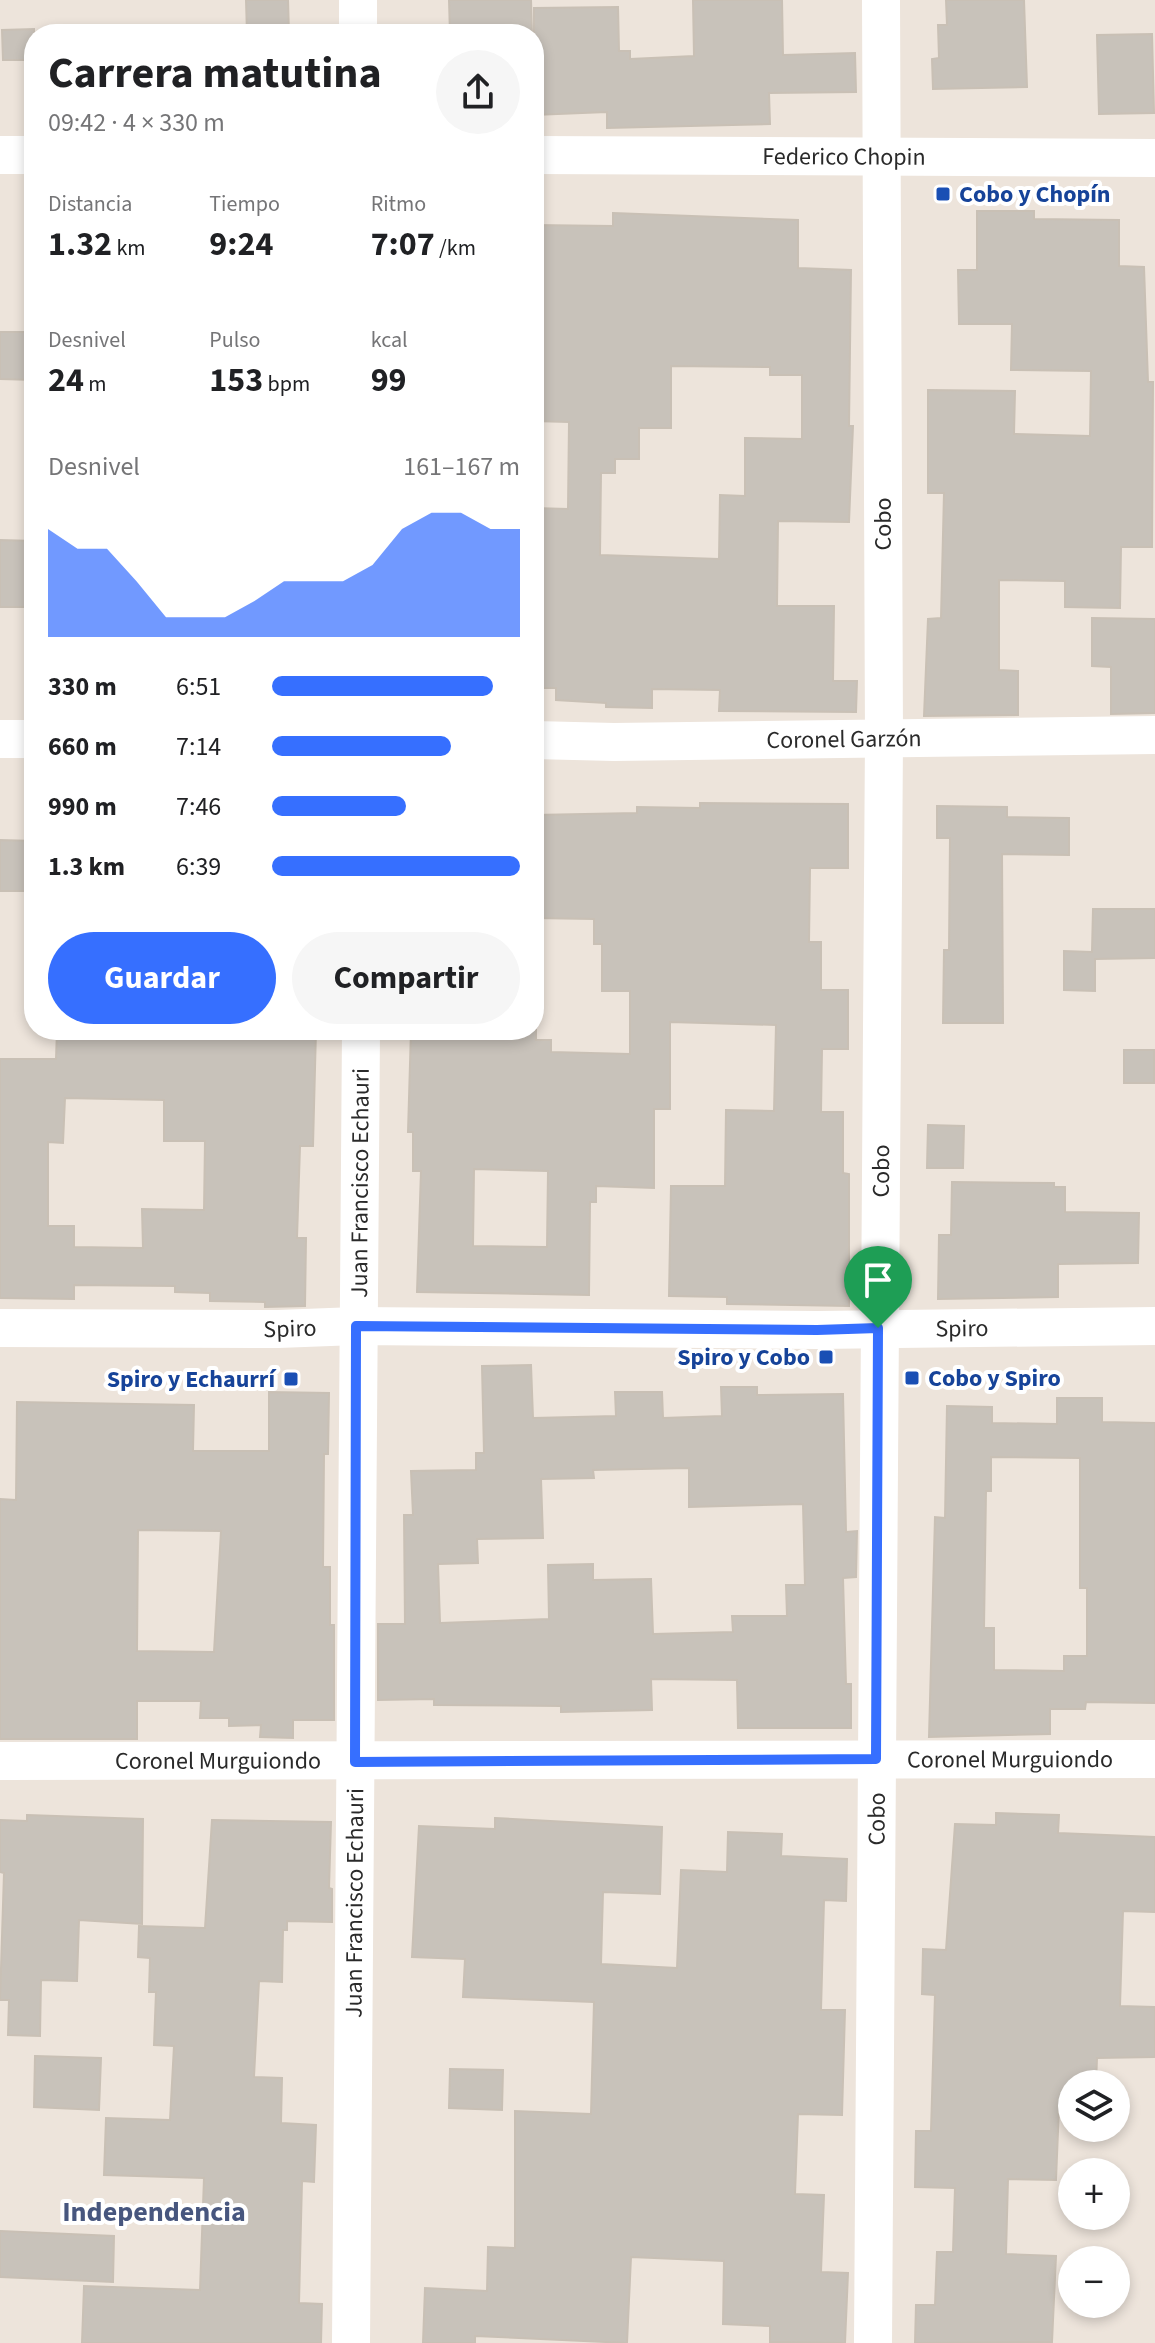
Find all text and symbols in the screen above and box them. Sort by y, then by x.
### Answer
text: Carrera matutina [48,42,382,105]
button: share [436,50,520,134]
text: 09:42 · 4 × 330 m [48,104,225,141]
street label: Federico Chopin [762,139,926,174]
place label: Cobo y Chopín [959,177,1111,212]
marker: Cobo y Chopín [934,185,952,203]
text: Distancia [48,188,132,220]
text: Tiempo [209,188,280,220]
text: Ritmo [371,188,426,220]
text: 1.32 [48,220,112,269]
text: 9:24 [209,220,273,269]
text: 7:07 [371,220,435,269]
text: km [112,232,146,264]
text: /km [435,232,476,264]
text: Desnivel [48,324,126,356]
text: Pulso [209,324,261,356]
text: kcal [371,324,408,356]
text: 24 [48,356,84,405]
text: 153 [209,356,263,405]
text: 99 [371,356,407,405]
text: m [84,368,107,400]
text: bpm [263,368,310,400]
text: Desnivel [48,448,140,485]
text: 161–167 m [403,448,520,485]
street label: Cobo [866,498,901,551]
text: 330 m [48,668,117,705]
text: 6:51 [176,668,221,705]
street label: Coronel Garzón [766,721,922,758]
text: 660 m [48,728,117,765]
text: 7:14 [176,728,221,765]
text: 990 m [48,788,117,825]
text: 7:46 [176,788,221,825]
text: 1.3 km [48,848,125,885]
text: 6:39 [176,848,221,885]
button: Guardar [48,932,276,1024]
button: Compartir [292,932,520,1024]
street label: Juan Francisco Echauri [341,1068,378,1298]
street label: Cobo [863,1144,899,1198]
pin [844,1246,912,1328]
icon: arrive [856,1258,900,1302]
street label: Spiro [263,1310,317,1347]
street label: Spiro [935,1310,989,1346]
place label: Spiro y Cobo [677,1340,810,1375]
marker: Spiro y Cobo [817,1348,835,1366]
place label: Cobo y Spiro [928,1361,1061,1396]
place label: Spiro y Echaurrí [107,1362,276,1397]
marker: Cobo y Spiro [903,1369,921,1387]
marker: Spiro y Echaurrí [282,1370,300,1388]
street label: Coronel Murguiondo [907,1742,1113,1777]
street label: Coronel Murguiondo [115,1743,321,1778]
street label: Juan Francisco Echauri [336,1788,373,2018]
street label: Cobo [859,1792,894,1846]
map controls [1058,2070,1130,2318]
button: layers [1058,2070,1130,2142]
button: + [1058,2158,1130,2230]
district label: Independencia [62,2192,246,2232]
button: − [1058,2246,1130,2318]

